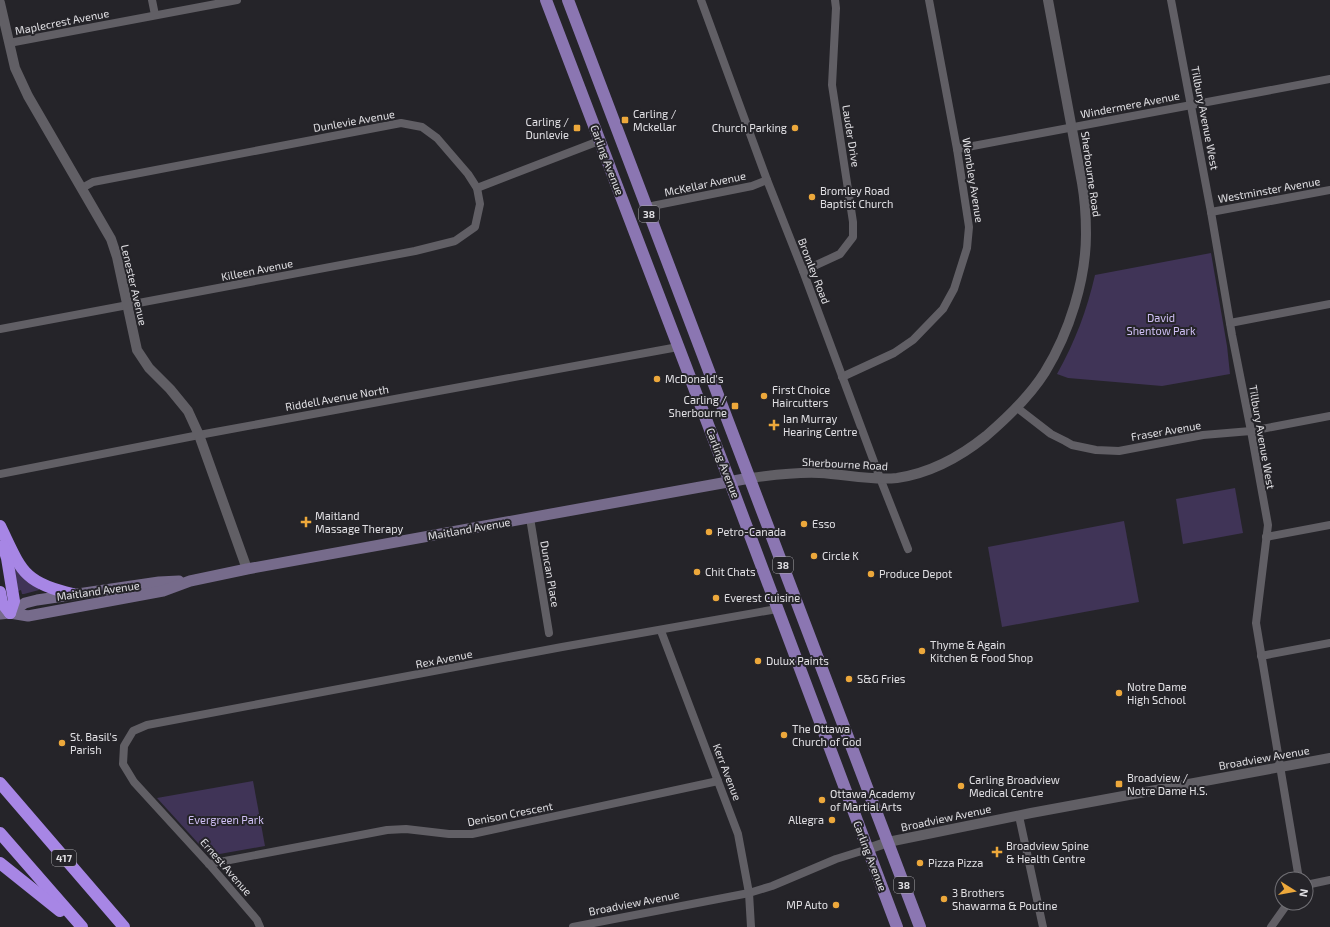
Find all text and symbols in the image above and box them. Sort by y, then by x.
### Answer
street label: Maplecrest Avenue [14,6,110,37]
street label: Tillbury Avenue West [1189,65,1222,171]
street label: Windermere Avenue [1079,88,1181,121]
street label: Lauder Drive [840,104,863,168]
street label: Dunlevie Avenue [312,107,396,134]
place label: Carling / Mckellar [633,107,677,133]
place label: Carling / Dunlevie [525,115,569,141]
marker: Carling / Mckellar [620,115,630,125]
place label: Church Parking [712,121,787,134]
marker: Carling / Dunlevie [572,123,582,133]
street label: Carling Avenue [588,123,627,197]
marker: Church Parking [790,123,800,133]
street label: Sherbourne Road [1079,130,1104,218]
street label: Wembley Avenue [960,137,987,223]
street label: McKellar Avenue [663,168,747,199]
street label: Westminster Avenue [1217,174,1321,205]
place label: Bromley Road Baptist Church [820,184,893,210]
marker: Bromley Road Baptist Church [807,192,817,202]
road number: 38 [639,206,659,222]
street label: Bromley Road [796,236,833,306]
street label: Lenester Avenue [119,243,150,327]
street label: Killeen Avenue [220,256,294,283]
park label: David Shentow Park [1126,311,1196,337]
place label: McDonald's [665,372,724,385]
marker: McDonald's [652,374,662,384]
street label: Riddell Avenue North [284,382,390,413]
place label: First Choice Haircutters [772,383,830,409]
street label: Tillbury Avenue West [1247,384,1278,490]
marker: First Choice Haircutters [759,391,769,401]
place label: Carling / Sherbourne [669,393,727,419]
marker: Carling / Sherbourne [730,401,740,411]
place label: Ian Murray Hearing Centre [783,412,857,438]
street label: Fraser Avenue [1130,418,1202,443]
marker: Ian Murray Hearing Centre [768,419,780,431]
street label: Carling Avenue [704,426,743,500]
street label: Sherbourne Road [802,455,888,472]
place label: Maitland Massage Therapy [315,509,404,535]
street label: Maitland Avenue [427,515,511,542]
marker: Maitland Massage Therapy [300,516,312,528]
place label: Esso [812,517,836,530]
marker: Esso [799,519,809,529]
place label: Petro-Canada [717,525,786,538]
marker: Petro-Canada [704,527,714,537]
street label: Duncan Place [538,540,563,608]
place label: Circle K [822,549,859,562]
marker: Circle K [809,551,819,561]
road number: 38 [773,557,793,573]
place label: Chit Chats [705,565,756,578]
marker: Chit Chats [692,567,702,577]
place label: Produce Depot [879,567,952,580]
marker: Produce Depot [866,569,876,579]
street label: Maitland Avenue [56,578,140,603]
place label: Everest Cuisine [724,591,800,604]
marker: Everest Cuisine [711,593,721,603]
place label: Thyme & Again Kitchen & Food Shop [930,638,1033,664]
marker: Thyme & Again Kitchen & Food Shop [917,646,927,656]
street label: Rex Avenue [414,647,473,670]
place label: Dulux Paints [766,654,829,667]
marker: Dulux Paints [753,656,763,666]
place label: S&G Fries [857,672,906,685]
marker: S&G Fries [844,674,854,684]
place label: Notre Dame High School [1127,680,1187,706]
marker: Notre Dame High School [1114,688,1124,698]
place label: The Ottawa Church of God [792,722,862,748]
place label: St. Basil's Parish [70,730,118,756]
marker: The Ottawa Church of God [779,730,789,740]
marker: St. Basil's Parish [57,738,67,748]
street label: Kerr Avenue [711,742,744,802]
street label: Broadview Avenue [1217,743,1310,772]
place label: Broadview / Notre Dame H.S. [1127,771,1208,797]
place label: Carling Broadview Medical Centre [969,773,1060,799]
marker: Broadview / Notre Dame H.S. [1114,779,1124,789]
marker: Carling Broadview Medical Centre [956,781,966,791]
place label: Ottawa Academy of Martial Arts [830,787,915,813]
marker: Ottawa Academy of Martial Arts [817,795,827,805]
street label: Denison Crescent [466,799,554,828]
street label: Broadview Avenue [900,802,992,833]
park label: Evergreen Park [188,813,264,826]
place label: Allegra [788,813,824,826]
marker: Allegra [827,815,837,825]
street label: Carling Avenue [851,819,890,893]
street label: Ernest Avenue [198,835,255,898]
place label: Broadview Spine & Health Centre [1006,839,1089,865]
marker: Broadview Spine & Health Centre [991,846,1003,858]
road number: 417 [52,850,76,866]
place label: Pizza Pizza [928,856,983,869]
marker: Pizza Pizza [915,858,925,868]
north arrow [1274,871,1314,911]
road number: 38 [894,877,914,893]
place label: 3 Brothers Shawarma & Poutine [952,886,1057,912]
street label: Broadview Avenue [587,887,680,918]
text: N [1297,888,1311,898]
marker: 3 Brothers Shawarma & Poutine [939,894,949,904]
place label: MP Auto [786,898,828,911]
marker: MP Auto [831,900,841,910]

